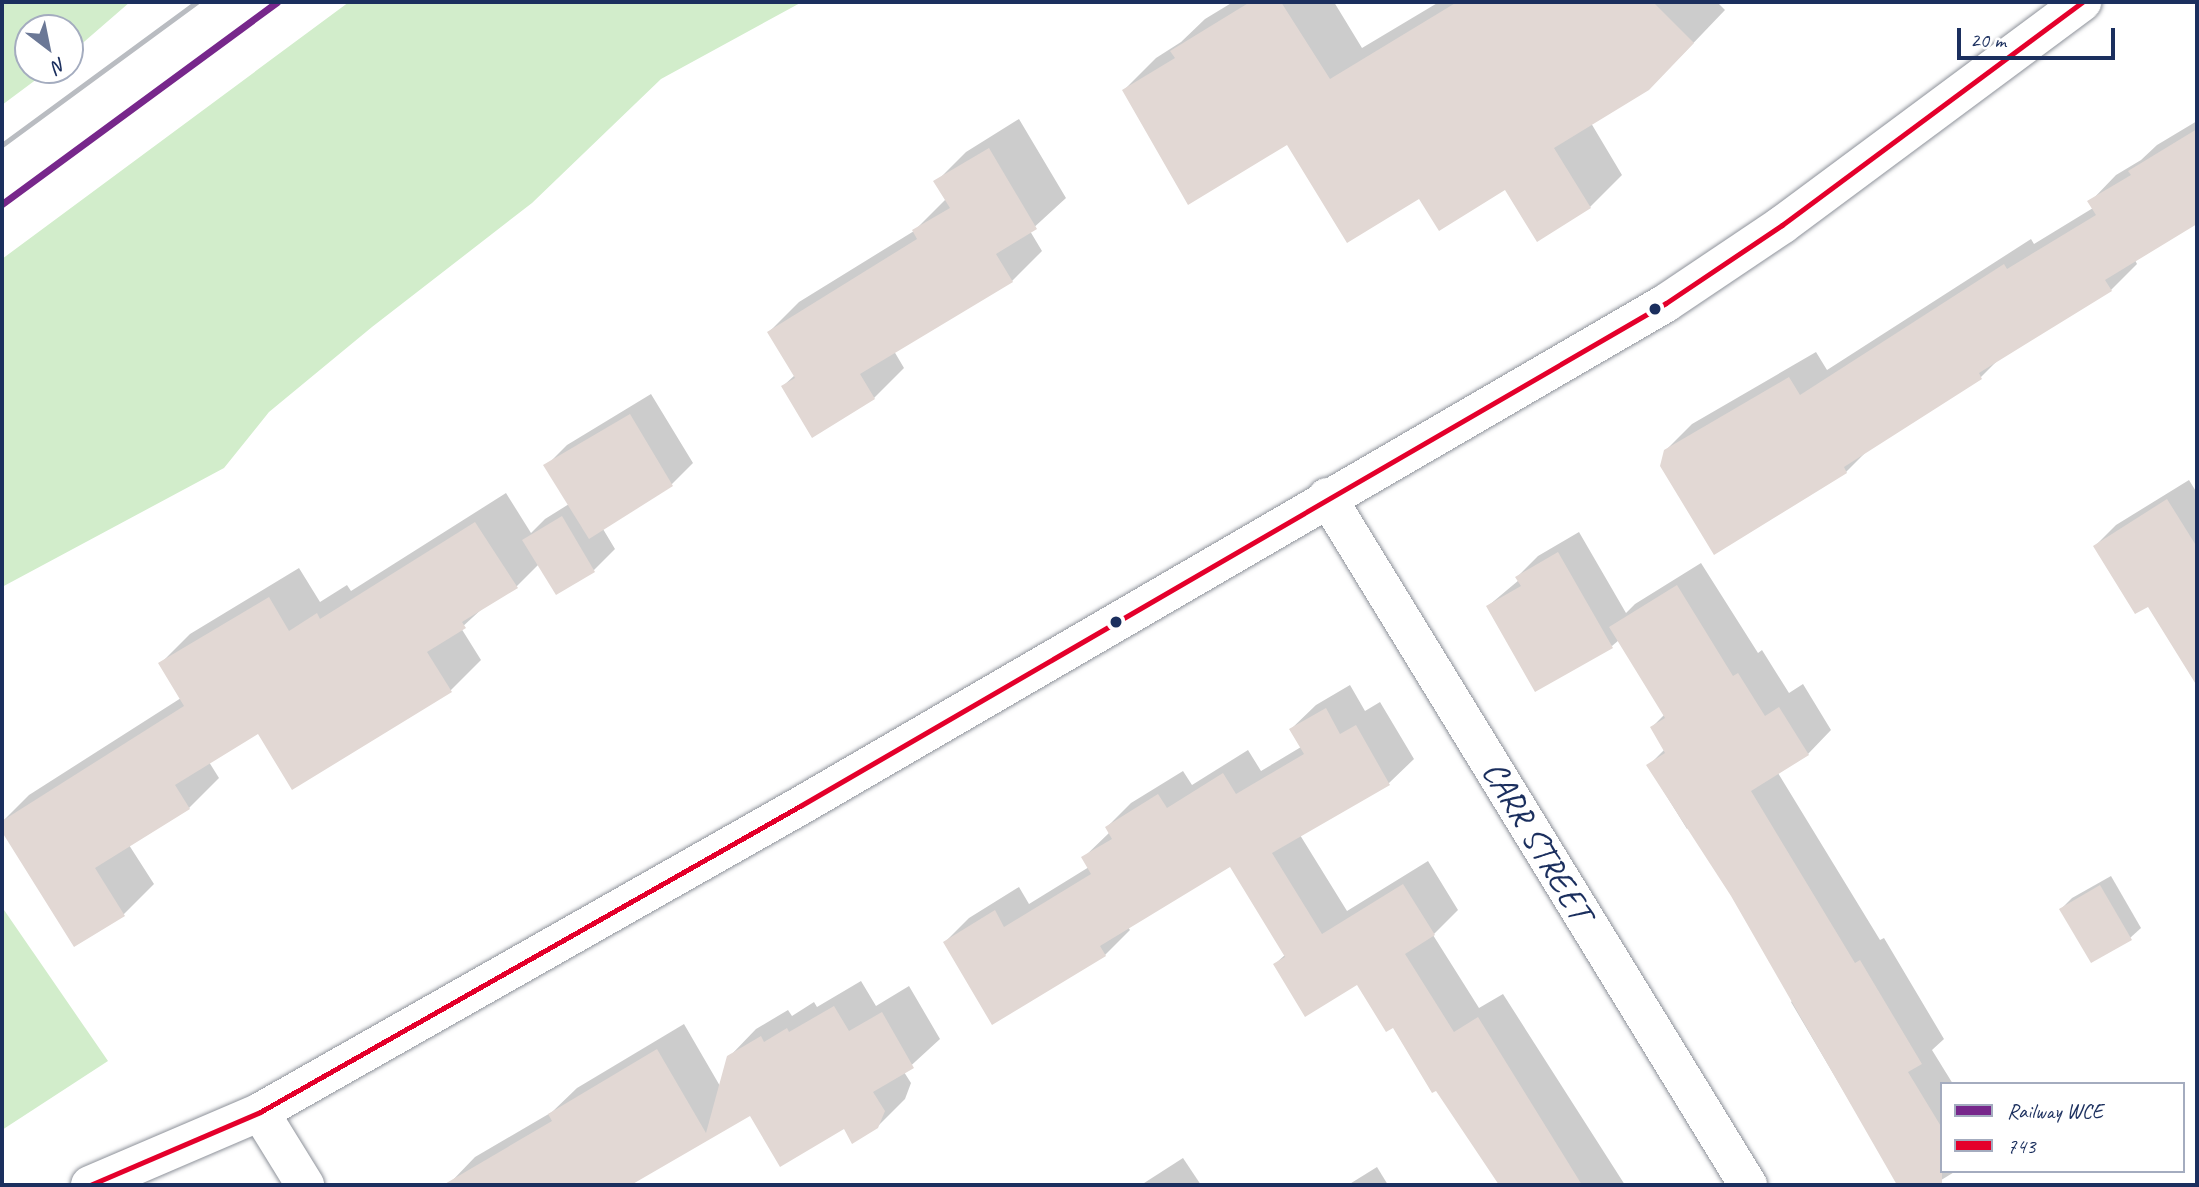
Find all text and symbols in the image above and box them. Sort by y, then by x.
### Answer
north arrow [14,14,84,84]
scale bar [1961,14,2118,58]
text: 20 m [1970,27,2006,53]
text: N [48,52,70,78]
unlabelled marker [1648,302,1662,316]
unlabelled marker [1109,615,1123,629]
street label: CARR STREET [1473,753,1601,929]
legend [1940,1082,2185,1173]
text: Railway WCE [2007,1098,2103,1124]
text: 743 [2007,1133,2035,1159]

